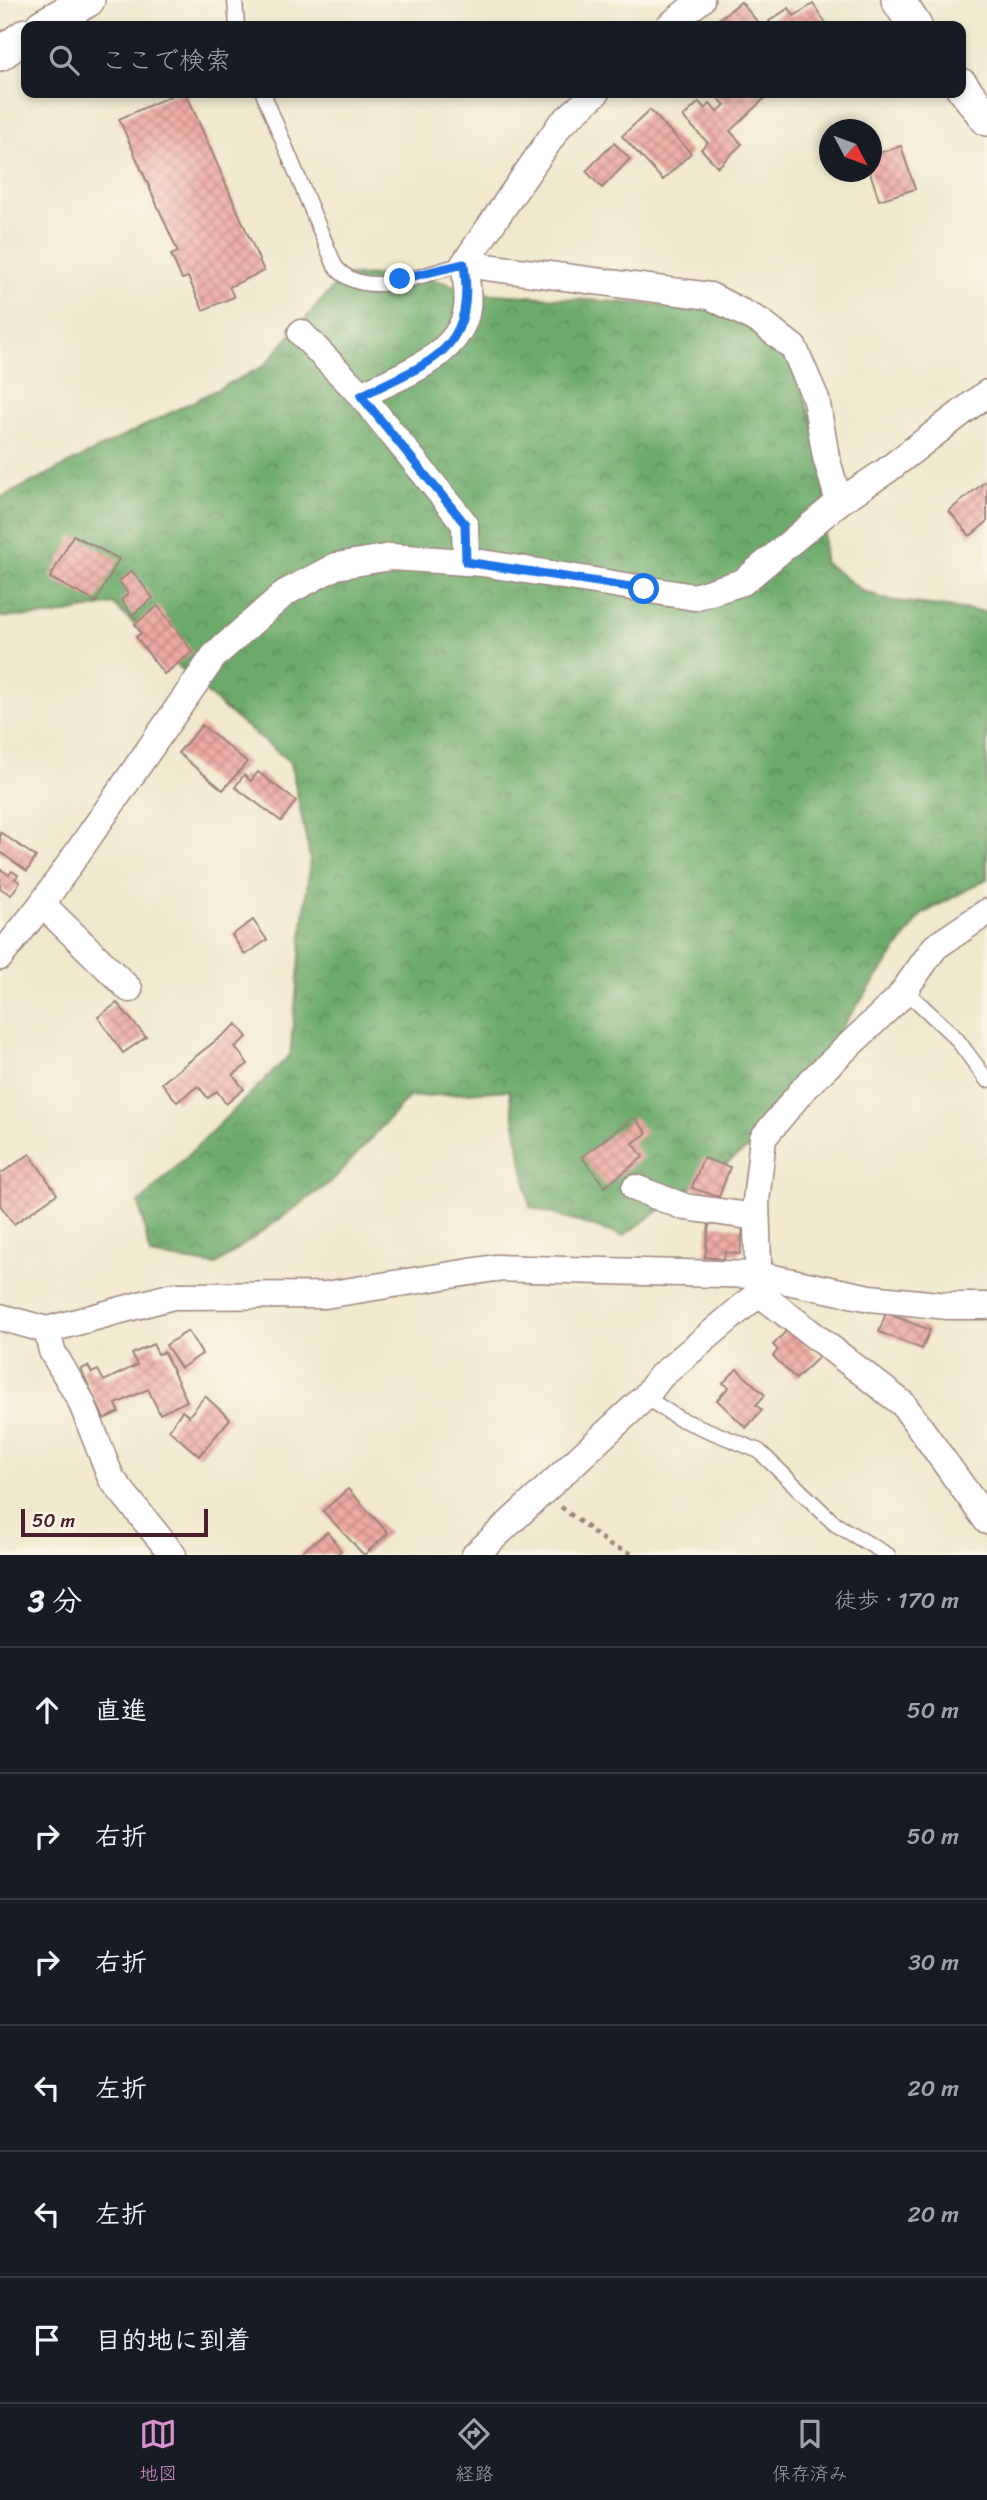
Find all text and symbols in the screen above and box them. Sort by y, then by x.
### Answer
search box [21,21,966,98]
text: ここで検索 [101,37,231,83]
icon: search [45,41,83,79]
north arrow [819,119,882,182]
route end [384,263,415,294]
route start [628,573,659,604]
text: 50 m [32,1504,75,1537]
scale bar [21,1506,208,1538]
text: 3 分 [28,1574,82,1628]
text: 徒歩 · 170 m [834,1580,959,1621]
text: 直進 [95,1687,147,1733]
text: 50 m [907,1690,959,1731]
icon: ahead [28,1691,66,1729]
text: 右折 [95,1813,147,1859]
text: 50 m [907,1816,959,1857]
icon: right [28,1817,66,1855]
text: 右折 [95,1939,147,1985]
text: 30 m [908,1942,959,1983]
icon: right [28,1943,66,1981]
text: 左折 [95,2065,147,2111]
text: 20 m [908,2068,959,2109]
icon: left [28,2069,66,2107]
text: 左折 [95,2191,147,2237]
text: 20 m [908,2194,959,2235]
icon: left [28,2195,66,2233]
text: 目的地に到着 [95,2317,251,2363]
icon: arrive [28,2321,66,2359]
tab: 地図 [139,2415,177,2490]
tab: 経路 [455,2415,494,2490]
tab: 保存済み [772,2415,848,2490]

